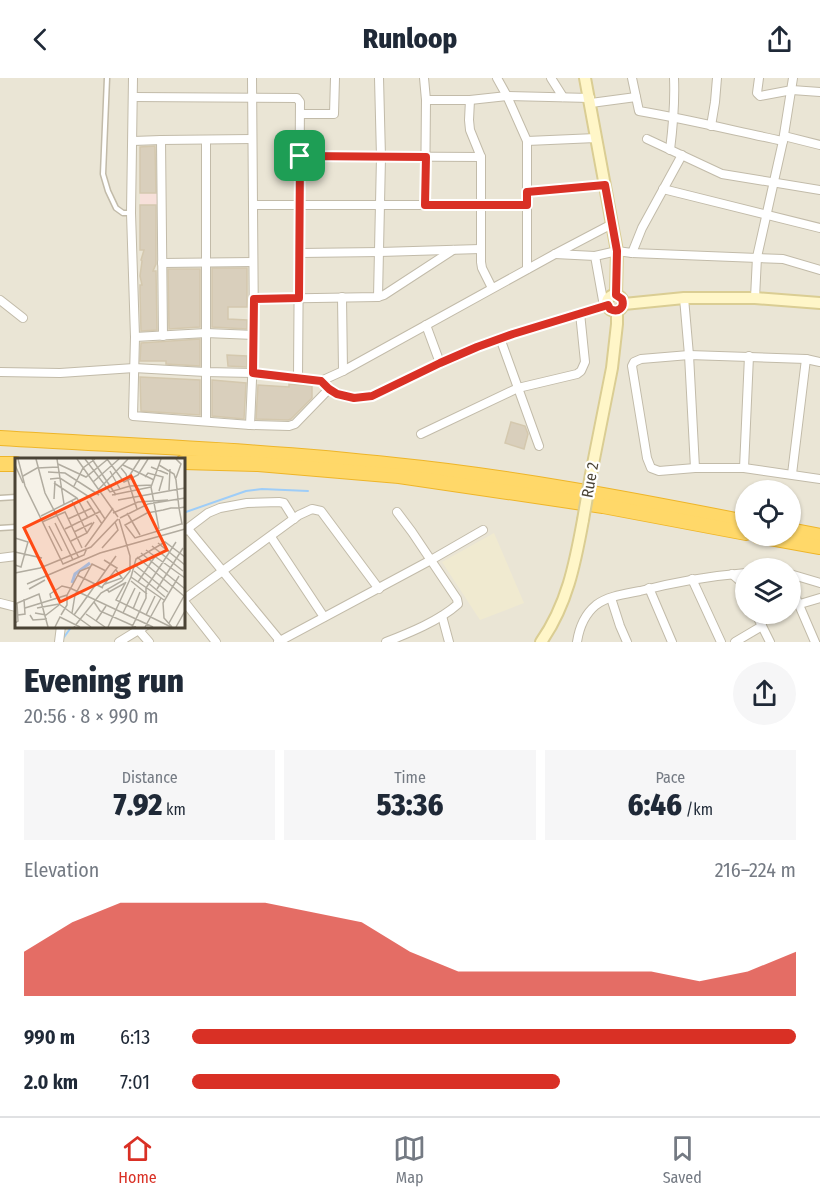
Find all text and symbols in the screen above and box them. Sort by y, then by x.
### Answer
icon: back [24,23,57,56]
text: Runloop [363,23,457,55]
icon: share [763,23,796,56]
pin [274,130,325,181]
icon: arrive [283,139,316,172]
inset map [15,458,184,627]
street label: Rue 2 [578,461,602,499]
map controls [735,480,801,624]
button: locate [735,480,801,546]
button: layers [735,558,801,624]
text: Evening run [24,661,184,701]
button: share [733,662,796,725]
text: 20:56 · 8 × 990 m [24,704,159,728]
text: Distance [122,768,178,787]
text: Time [394,768,426,787]
text: Pace [655,768,685,787]
text: 7.92 [113,787,162,823]
text: 53:36 [376,787,443,823]
text: 6:46 [628,787,682,823]
text: km [162,800,186,819]
text: /km [682,800,713,819]
text: Elevation [24,858,99,882]
text: 216–224 m [715,858,796,882]
text: 990 m [24,1025,75,1049]
text: 6:13 [120,1025,150,1049]
text: 2.0 km [24,1070,78,1094]
text: 7:01 [120,1070,150,1094]
tab: Home [118,1132,157,1187]
tab: Map [393,1132,426,1187]
tab: Saved [663,1132,702,1187]

